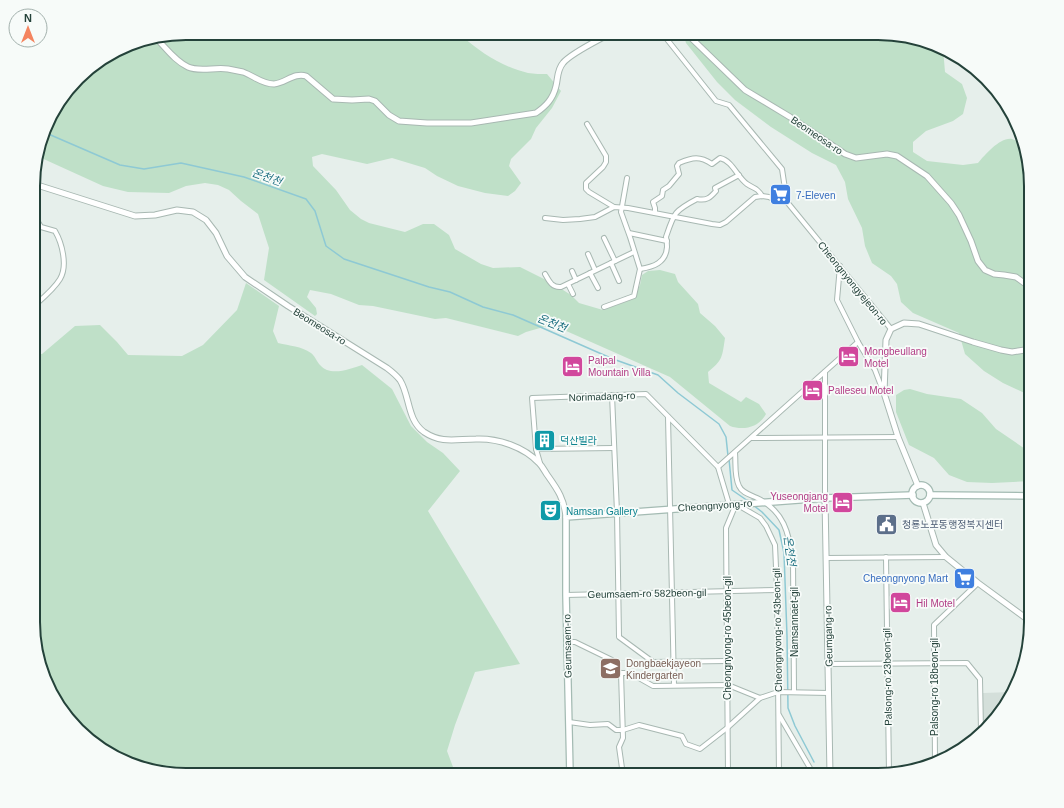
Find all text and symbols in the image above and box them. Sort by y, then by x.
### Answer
north arrow [8,8,48,48]
text: N [24,12,32,24]
street label: Beomeosa-ro [789,114,845,157]
water label: 온천천 [251,166,285,188]
supermarket icon: 7-Eleven [768,182,794,208]
place label: 7-Eleven [796,190,835,201]
street label: Cheongnyongyejeon-ro [816,239,890,328]
street label: Beomeosa-ro [291,306,348,347]
water label: 온천천 [536,312,570,335]
hotel icon: Mongbeullang Motel [836,344,862,370]
place label: Mongbeullang Motel [864,346,927,369]
hotel icon: Palpal Mountain Villa [559,353,585,379]
place label: Palpal Mountain Villa [588,355,651,378]
hotel icon: Palleseu Motel [799,377,825,403]
place label: Palleseu Motel [828,385,894,396]
street label: Norimadang-ro [568,390,636,403]
building icon: 덕산빌라 [532,427,558,453]
place label: 덕산빌라 [560,435,598,446]
hotel icon: Yuseongjang Motel [830,489,856,515]
place label: Yuseongjang Motel [770,491,828,514]
street label: Cheongnyong-ro [677,497,753,514]
theatre icon: Namsan Gallery [537,498,563,524]
place label: Namsan Gallery [566,506,638,517]
public building icon: 청룡노포동행정복지센터 [874,511,900,537]
place label: 청룡노포동행정복지센터 [902,519,1003,530]
water label: 온천천 [782,535,798,569]
supermarket icon: Cheongnyong Mart [951,565,977,591]
street label: Cheongnyong-ro 43beon-gil [771,568,784,692]
place label: Cheongnyong Mart [863,573,948,584]
street label: Cheongnyong-ro 45beon-gil [722,576,733,700]
street label: Geumsaem-ro 582beon-gil [587,587,707,600]
street label: Namsannaet-gil [789,587,800,657]
hotel icon: Hil Motel [888,590,914,616]
place label: Hil Motel [916,598,955,609]
street label: Geumgang-ro [822,605,835,667]
street label: Geumsaem-ro [561,614,574,678]
street label: Palsong-ro 23beon-gil [881,628,894,726]
street label: Palsong-ro 18beon-gil [929,638,940,736]
school or university icon: Dongbaekjayeon Kindergarten [597,656,623,682]
place label: Dongbaekjayeon Kindergarten [626,658,701,681]

